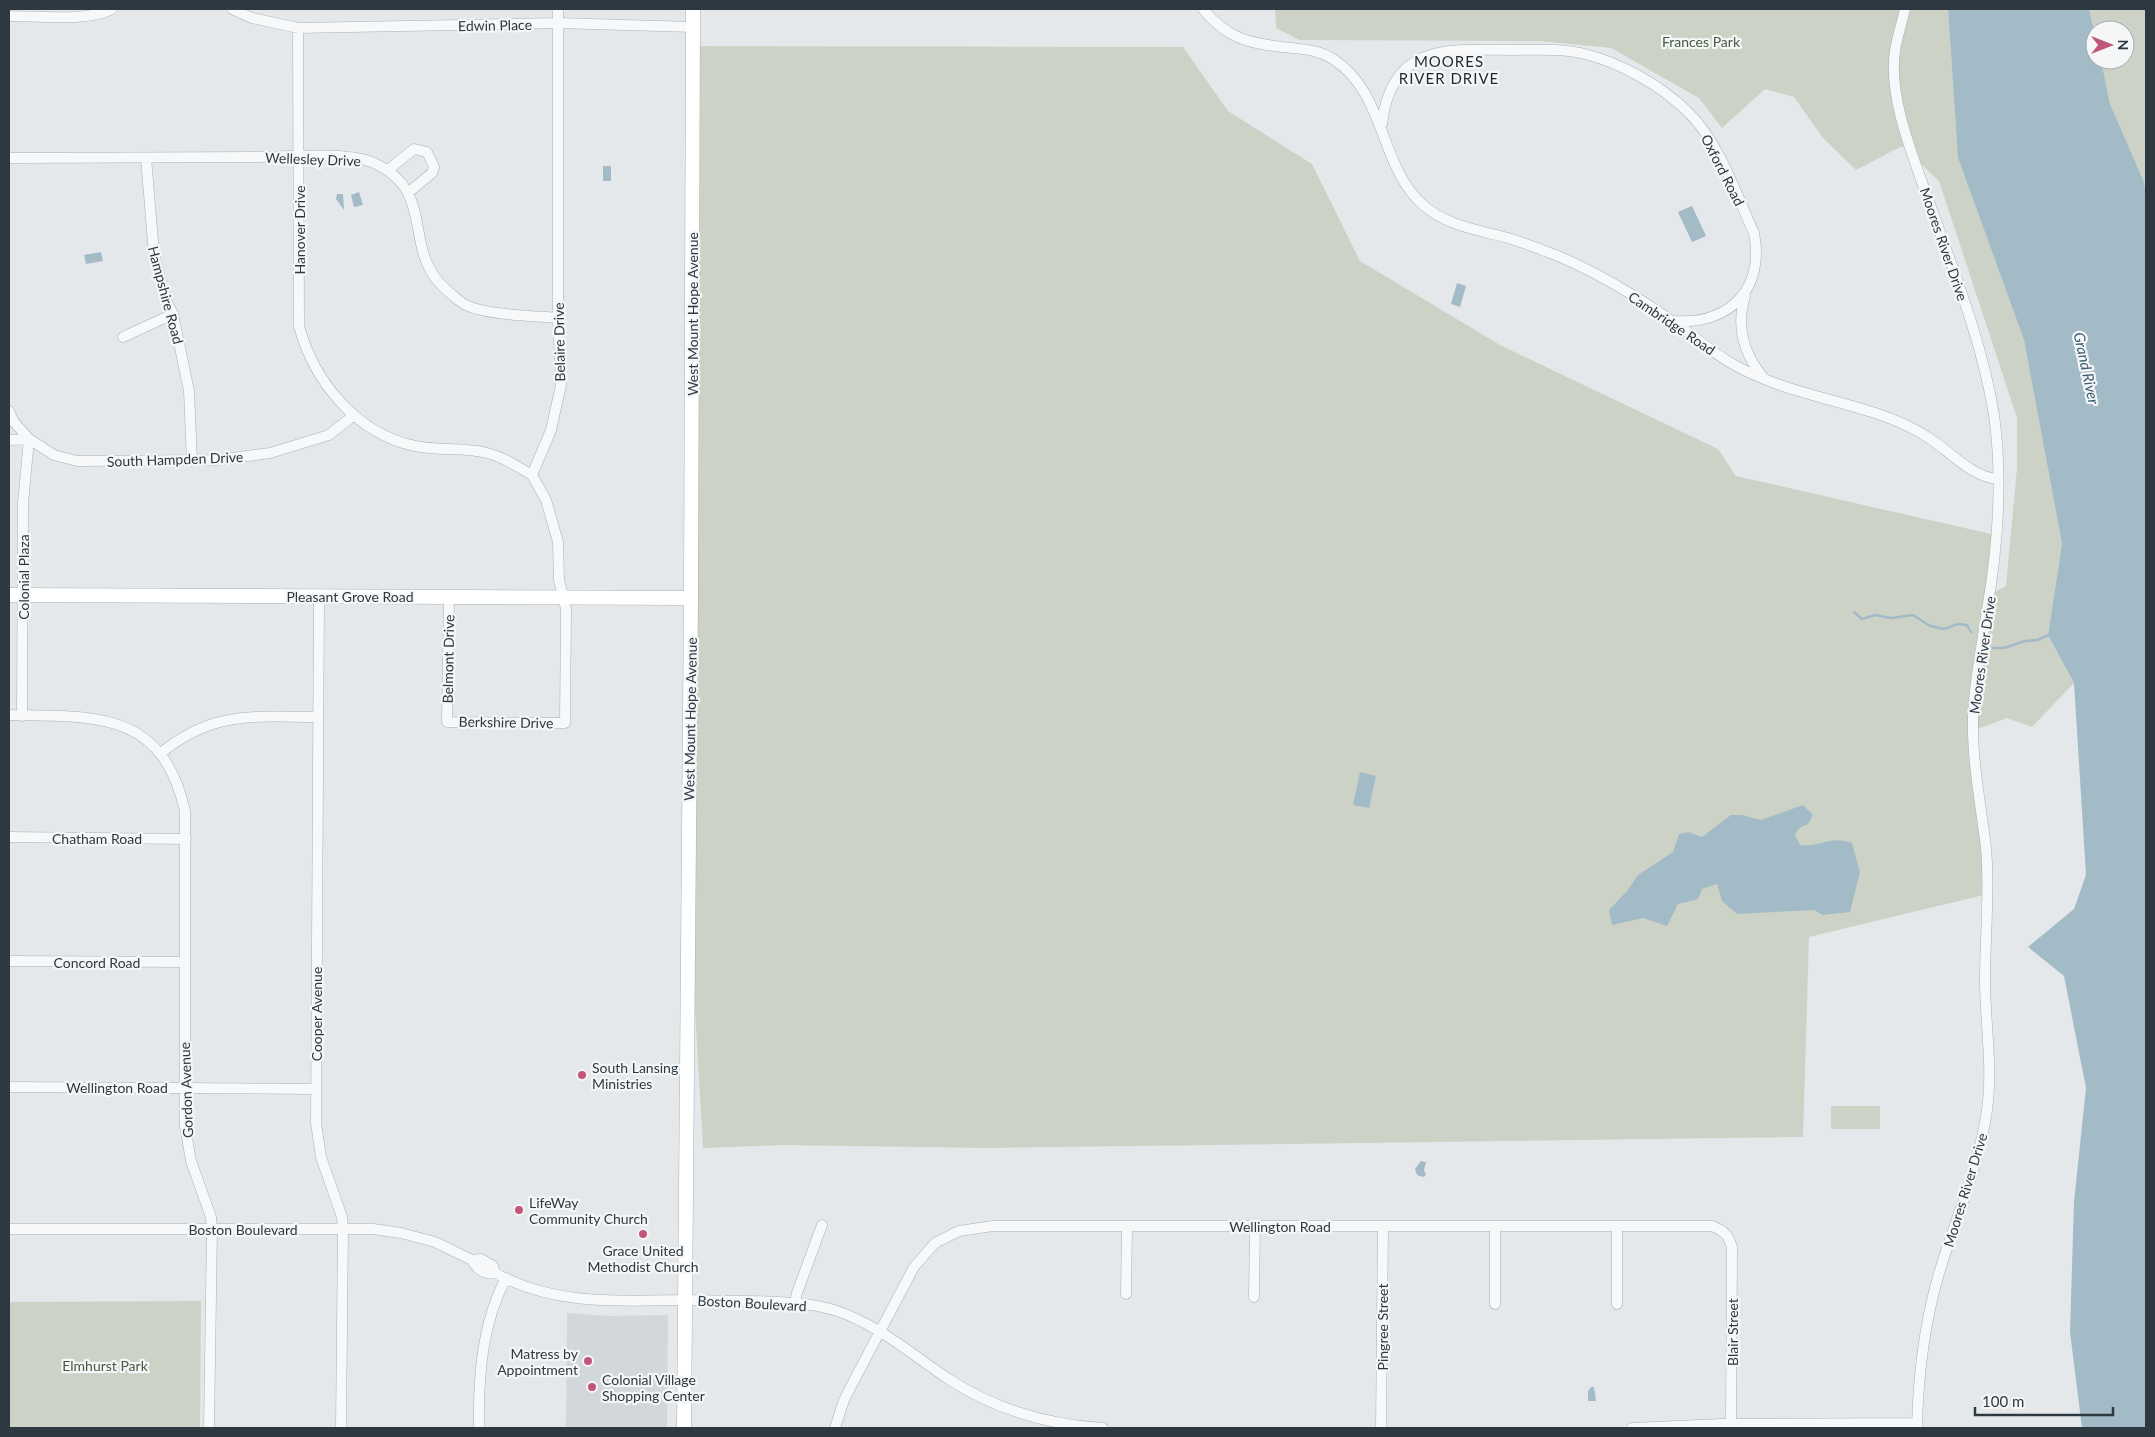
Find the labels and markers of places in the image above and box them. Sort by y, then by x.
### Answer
place label: South Lansing Ministries [592,1059,678,1092]
marker: South Lansing Ministries [576,1069,588,1081]
place label: LifeWay Community Church [529,1194,648,1227]
marker: LifeWay Community Church [513,1204,525,1216]
marker: Grace United Methodist Church [637,1228,649,1240]
place label: Grace United Methodist Church [587,1242,699,1275]
place label: Matress by Appointment [497,1345,579,1378]
marker: Matress by Appointment [582,1355,594,1367]
place label: Colonial Village Shopping Center [602,1371,705,1404]
marker: Colonial Village Shopping Center [586,1381,598,1393]

